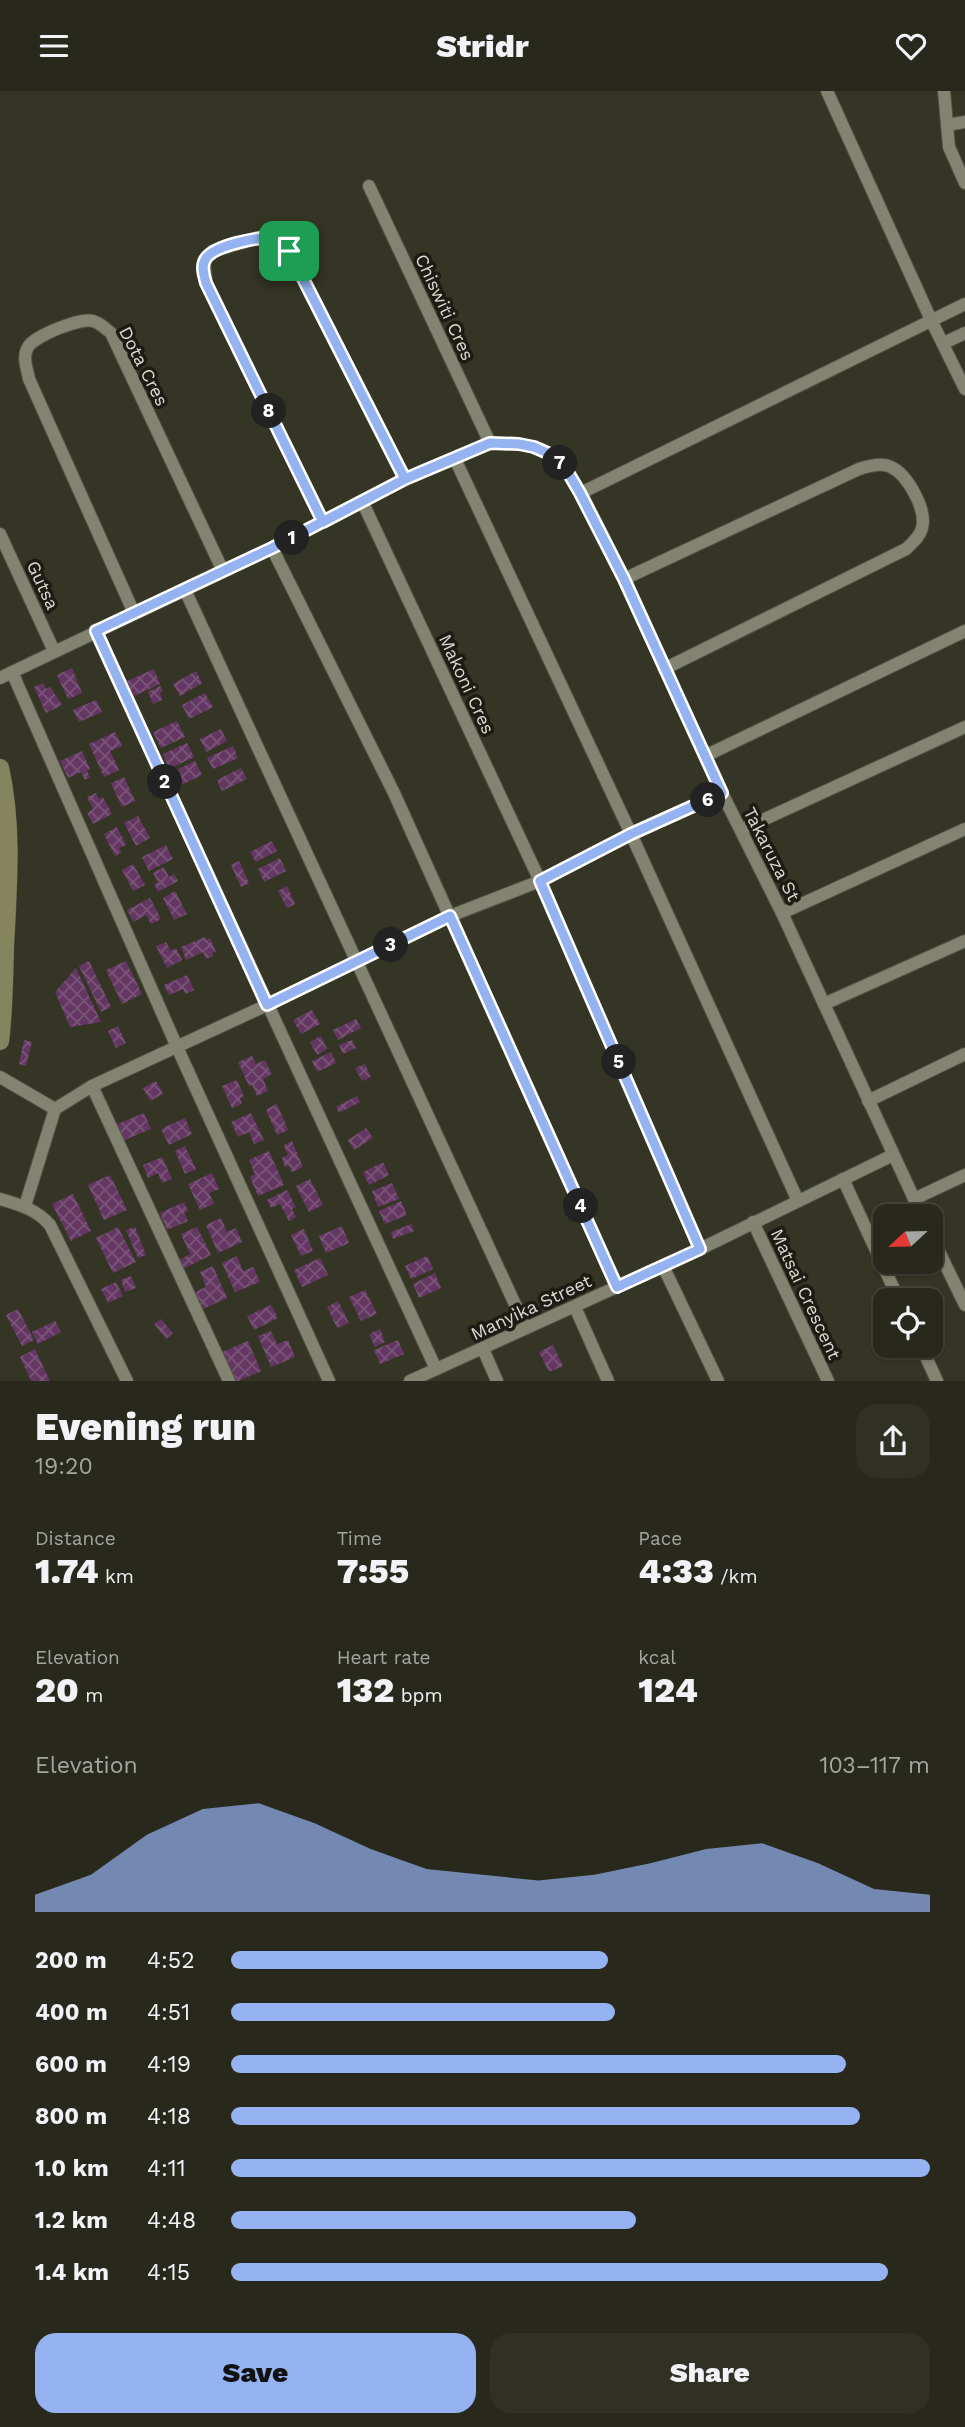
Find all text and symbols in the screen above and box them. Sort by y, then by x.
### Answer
icon: menu [35,27,73,65]
text: Stridr [436,27,529,65]
icon: heart [892,27,930,65]
pin [259,221,319,281]
icon: arrive [270,232,308,270]
street label: Chiswiti Cres [411,251,479,363]
street label: Dota Cres [115,323,173,409]
pin: 8 [252,393,286,429]
text: 8 [263,399,274,422]
pin: 7 [542,445,578,481]
text: 7 [554,451,565,474]
pin: 1 [274,521,310,555]
text: 1 [287,526,296,549]
street label: Gutsa [23,557,63,613]
street label: Makoni Cres [435,631,499,737]
pin: 2 [148,765,182,799]
text: 2 [159,770,170,793]
pin: 6 [690,783,726,817]
text: 6 [702,788,713,811]
street label: Takaruza St [739,804,805,905]
pin: 3 [374,927,408,963]
text: 3 [385,933,396,956]
pin: 5 [602,1045,636,1079]
text: 5 [613,1050,624,1073]
pin: 4 [564,1189,598,1223]
text: 4 [574,1194,587,1217]
north arrow [873,1204,943,1274]
map controls [873,1204,943,1358]
street label: Matsai Crescent [767,1225,846,1363]
street label: Manyika Street [467,1270,595,1344]
button: locate [873,1288,943,1358]
button: share [856,1404,930,1478]
text: Evening run [35,1405,256,1449]
text: 19:20 [35,1453,93,1480]
text: Distance [35,1527,116,1550]
text: Time [337,1527,382,1550]
text: Pace [638,1527,682,1550]
text: 1.74 [35,1550,99,1592]
text: 7:55 [337,1550,409,1592]
text: 4:33 [638,1550,714,1592]
text: km [99,1565,134,1588]
text: /km [714,1565,758,1588]
text: Elevation [35,1646,120,1669]
text: Heart rate [337,1646,431,1669]
text: kcal [638,1646,676,1669]
text: 20 [35,1669,79,1711]
text: 132 [337,1669,394,1711]
text: 124 [638,1669,698,1711]
text: m [79,1684,103,1707]
text: bpm [394,1684,443,1707]
text: Elevation [35,1752,138,1779]
text: 103–117 m [820,1752,930,1779]
text: 200 m [35,1947,107,1974]
text: 4:52 [147,1947,195,1974]
text: 400 m [35,1999,108,2026]
text: 4:51 [147,1999,190,2026]
text: 600 m [35,2051,107,2078]
text: 4:19 [147,2051,191,2078]
text: 800 m [35,2103,107,2130]
text: 4:18 [147,2103,191,2130]
text: 1.0 km [35,2155,109,2182]
text: 4:11 [147,2155,186,2182]
text: 1.2 km [35,2207,108,2234]
text: 4:48 [147,2207,196,2234]
text: 1.4 km [35,2259,109,2286]
text: 4:15 [147,2259,190,2286]
button: Save [35,2333,476,2413]
button: Share [490,2333,930,2413]

